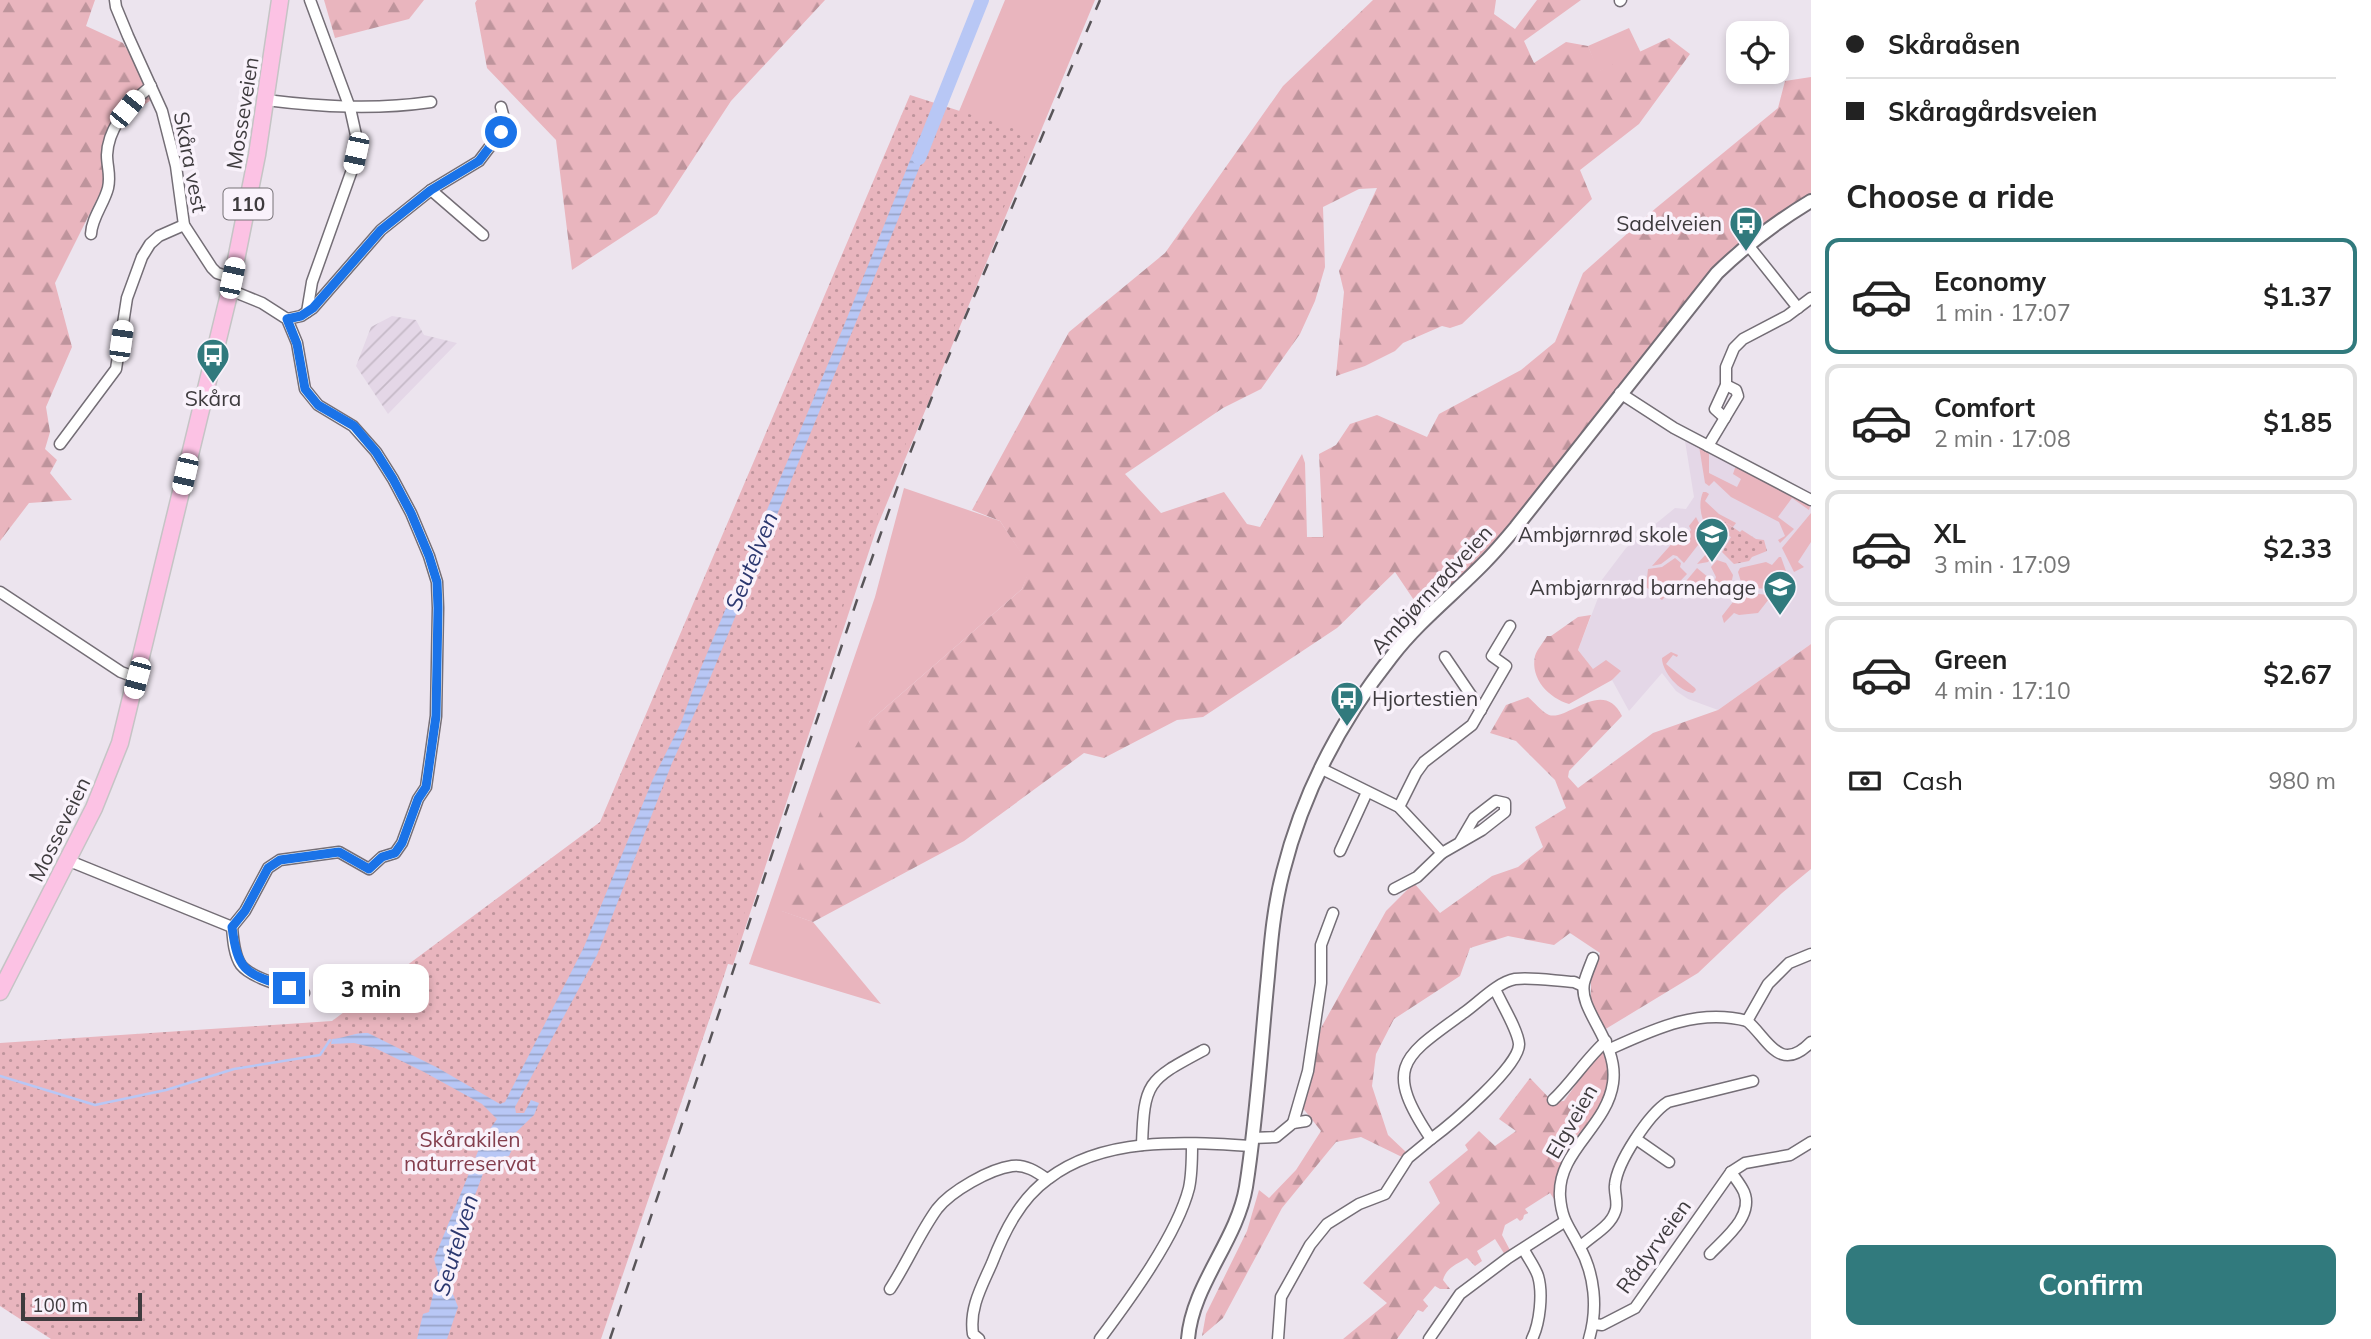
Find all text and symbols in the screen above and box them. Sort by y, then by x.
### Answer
map controls [1726,21,1789,84]
button: locate [1726,21,1789,84]
text: Skåraåsen [1888,28,2021,61]
street label: Mosseveien [220,55,264,171]
car [106,86,149,132]
text: Skåragårdsveien [1888,95,2097,128]
street label: Skåra vest [168,109,214,215]
route start [485,116,517,148]
car [342,130,371,176]
text: Choose a ride [1846,176,2054,216]
road number: 110 [224,188,272,220]
bus stop icon: Sadelveien [1727,204,1765,253]
place label: Sadelveien [1616,210,1722,236]
car [218,255,247,301]
icon: car [1850,265,1913,328]
text: Economy [1934,265,2046,298]
text: $1.37 [2263,280,2332,313]
text: 1 min · 17:07 [1934,298,2071,327]
car [108,319,135,363]
bus stop icon: Skåra [194,336,232,385]
place label: Skåra [185,385,241,411]
icon: car [1850,391,1913,454]
text: Comfort [1934,391,2035,424]
text: $1.85 [2263,406,2332,439]
text: 2 min · 17:08 [1934,424,2071,453]
car [171,451,200,497]
water label: Seutelven [718,507,784,615]
school or university icon: Ambjørnrød skole [1693,515,1731,564]
icon: car [1850,517,1913,580]
text: XL [1934,517,1966,550]
street label: Ambjørnrødveien [1365,519,1497,659]
place label: Ambjørnrød skole [1518,521,1688,547]
text: $2.33 [2263,532,2332,565]
text: 3 min · 17:09 [1934,550,2071,579]
school or university icon: Ambjørnrød barnehage [1761,568,1799,617]
place label: Ambjørnrød barnehage [1530,574,1756,600]
icon: car [1850,643,1913,706]
text: Green [1934,643,2007,676]
car [122,655,153,701]
text: $2.67 [2263,658,2332,691]
text: 4 min · 17:10 [1934,676,2071,705]
bus stop icon: Hjortestien [1328,679,1366,728]
place label: Hjortestien [1372,685,1478,711]
icon: cash [1846,762,1884,800]
text: Cash [1902,764,1963,797]
text: 980 m [2268,766,2336,795]
street label: Mosseveien [22,772,96,886]
callout: 3 min [314,964,429,1012]
route end [273,972,305,1004]
text: 3 min [341,974,401,1003]
street label: Elgveien [1539,1079,1603,1163]
park label: Skårakilen naturreservat [404,1126,536,1176]
water label: Seutelven [426,1191,484,1299]
street label: Rådyrveien [1610,1194,1696,1298]
button: Confirm [1846,1245,2336,1325]
scale bar [21,1290,142,1322]
text: 100 m [32,1293,88,1317]

